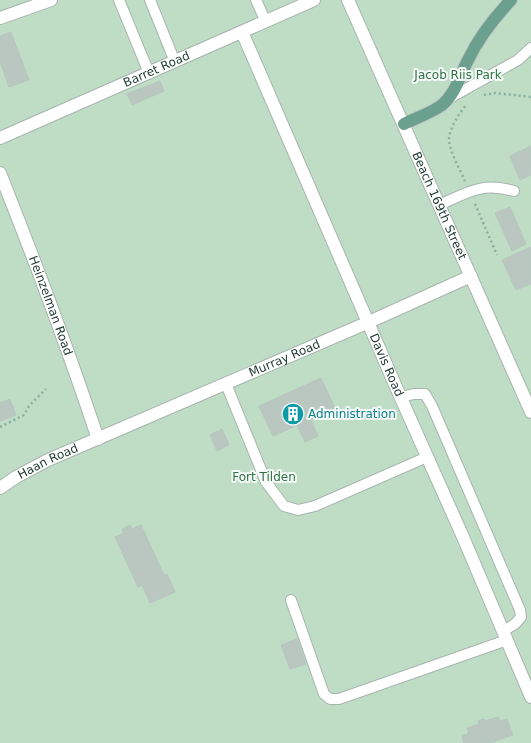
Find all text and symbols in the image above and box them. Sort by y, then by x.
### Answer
street label: Barret Road [121,48,192,90]
park label: Jacob Riis Park [413,68,502,82]
street label: Beach 169th Street [409,149,470,262]
street label: Heinzelman Road [26,254,76,357]
street label: Davis Road [367,331,406,399]
street label: Murray Road [247,337,322,380]
building icon: Administration [280,401,306,427]
place label: Administration [308,407,396,421]
street label: Haan Road [15,441,80,482]
park label: Fort Tilden [232,470,296,484]

